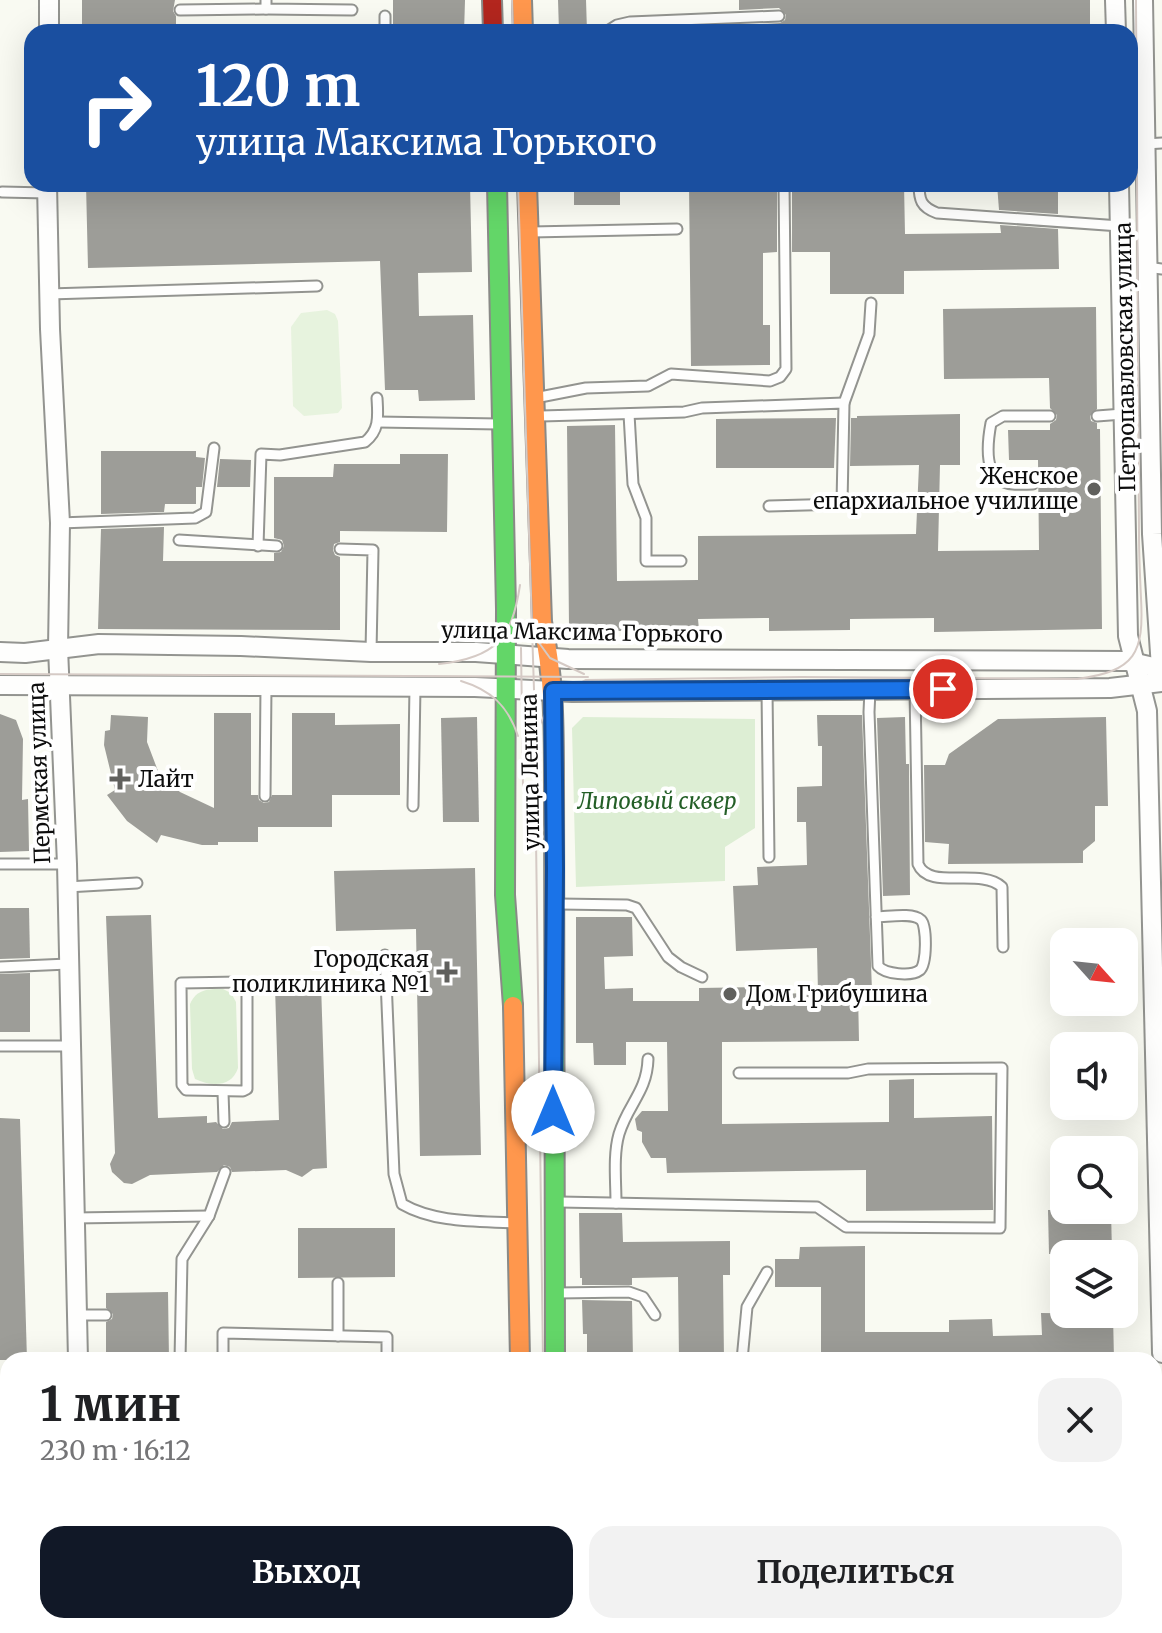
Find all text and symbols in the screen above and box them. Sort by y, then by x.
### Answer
text: 120 m [196,51,360,121]
icon: right [64,56,168,160]
text: улица Максима Горького [196,120,657,165]
street label: Петропавловская улица [1109,222,1141,492]
place label: Женское епархиальное училище [813,462,1078,515]
marker: Женское епархиальное училище [1085,480,1103,498]
street label: улица Максима Горького [441,616,723,648]
pin [909,655,977,723]
icon: arrive [921,667,965,711]
street label: Пермская улица [22,681,56,864]
street label: улица Ленина [515,693,545,851]
place label: Лайт [138,765,194,793]
marker: Лайт [109,768,131,790]
park label: Липовый сквер [577,787,736,815]
north arrow [1050,928,1138,1016]
map controls [1050,928,1138,1328]
place label: Городская поликлиника №1 [232,945,429,998]
marker: Городская поликлиника №1 [436,961,458,983]
place label: Дом Грибушина [746,980,928,1008]
marker: Дом Грибушина [721,985,739,1003]
button: sound [1050,1032,1138,1120]
position arrow [511,1070,595,1154]
button: search [1050,1136,1138,1224]
button: layers [1050,1240,1138,1328]
text: 1 мин [40,1374,181,1434]
button: close [1038,1378,1122,1462]
text: 230 m · 16:12 [40,1434,191,1467]
button: Выход [40,1526,573,1618]
button: Поделиться [589,1526,1122,1618]

